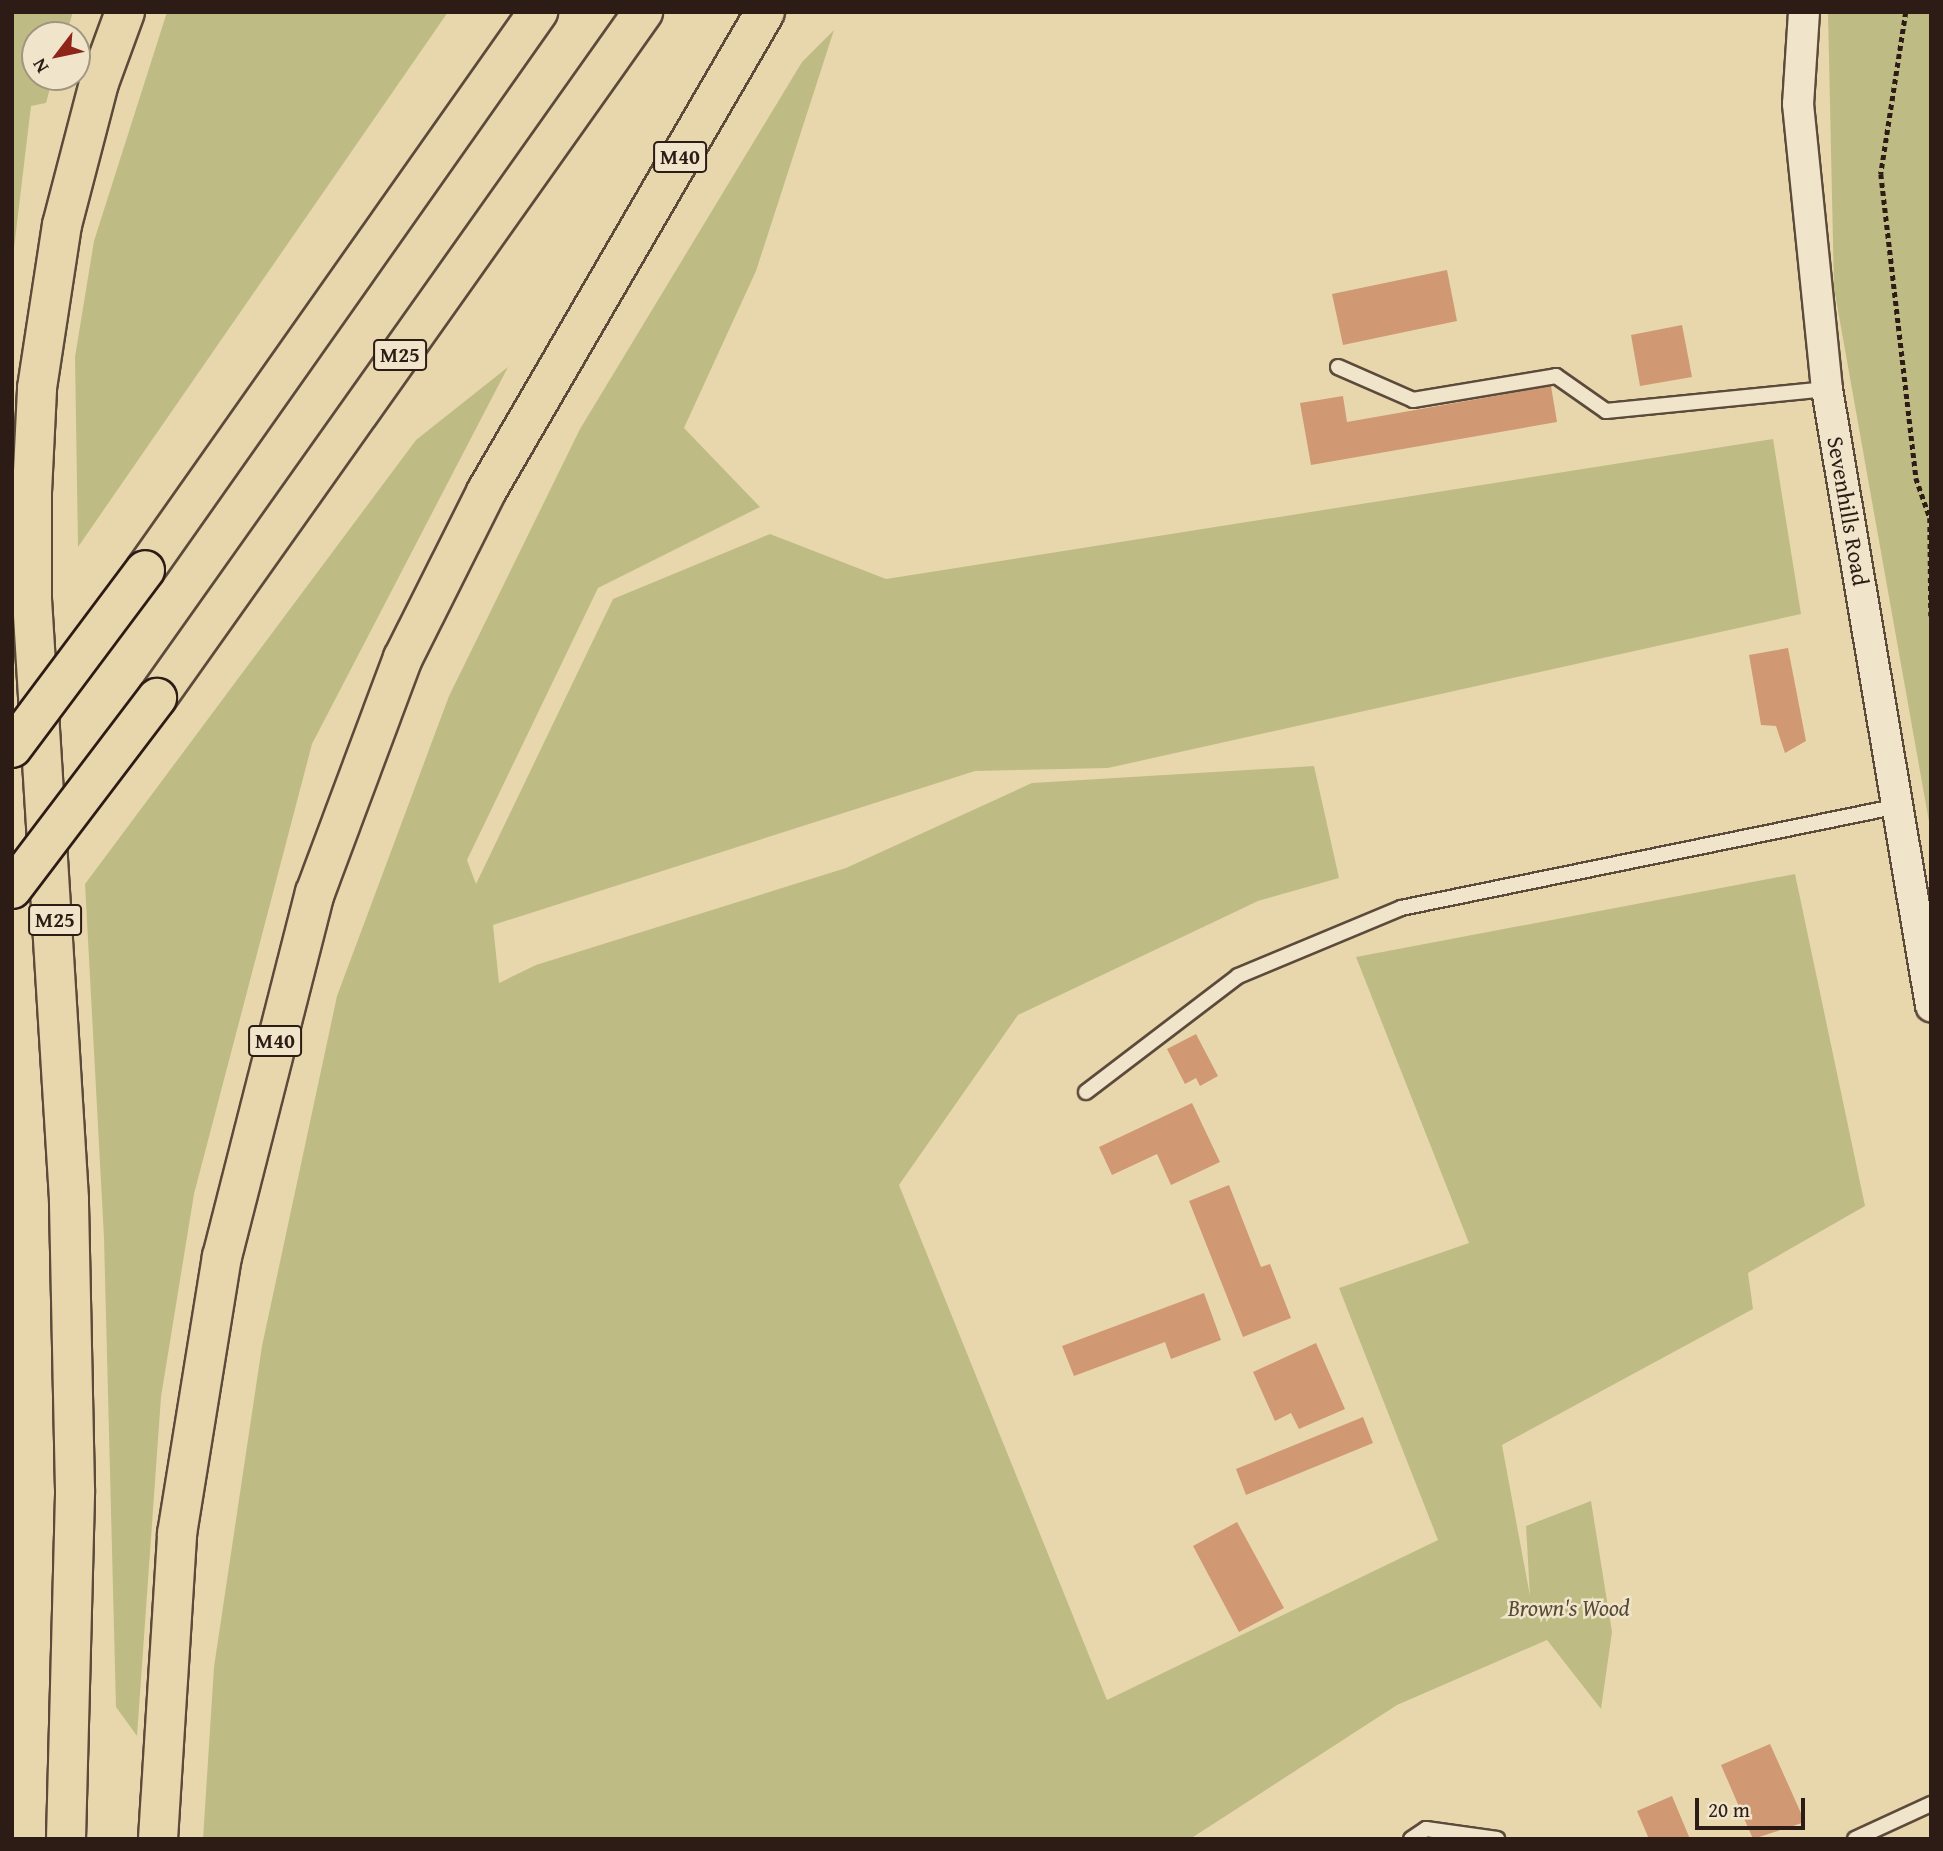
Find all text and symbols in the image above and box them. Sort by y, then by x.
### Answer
north arrow [21,21,91,91]
text: N [25,53,55,79]
road number: M40 [652,140,708,174]
road number: M25 [372,338,428,372]
street label: Sevenhills Road [1821,434,1875,588]
road number: M25 [27,902,83,937]
road number: M40 [247,1024,303,1058]
park label: Brown's Wood [1508,1594,1630,1622]
scale bar [1698,1784,1808,1828]
text: 20 m [1708,1794,1750,1825]

